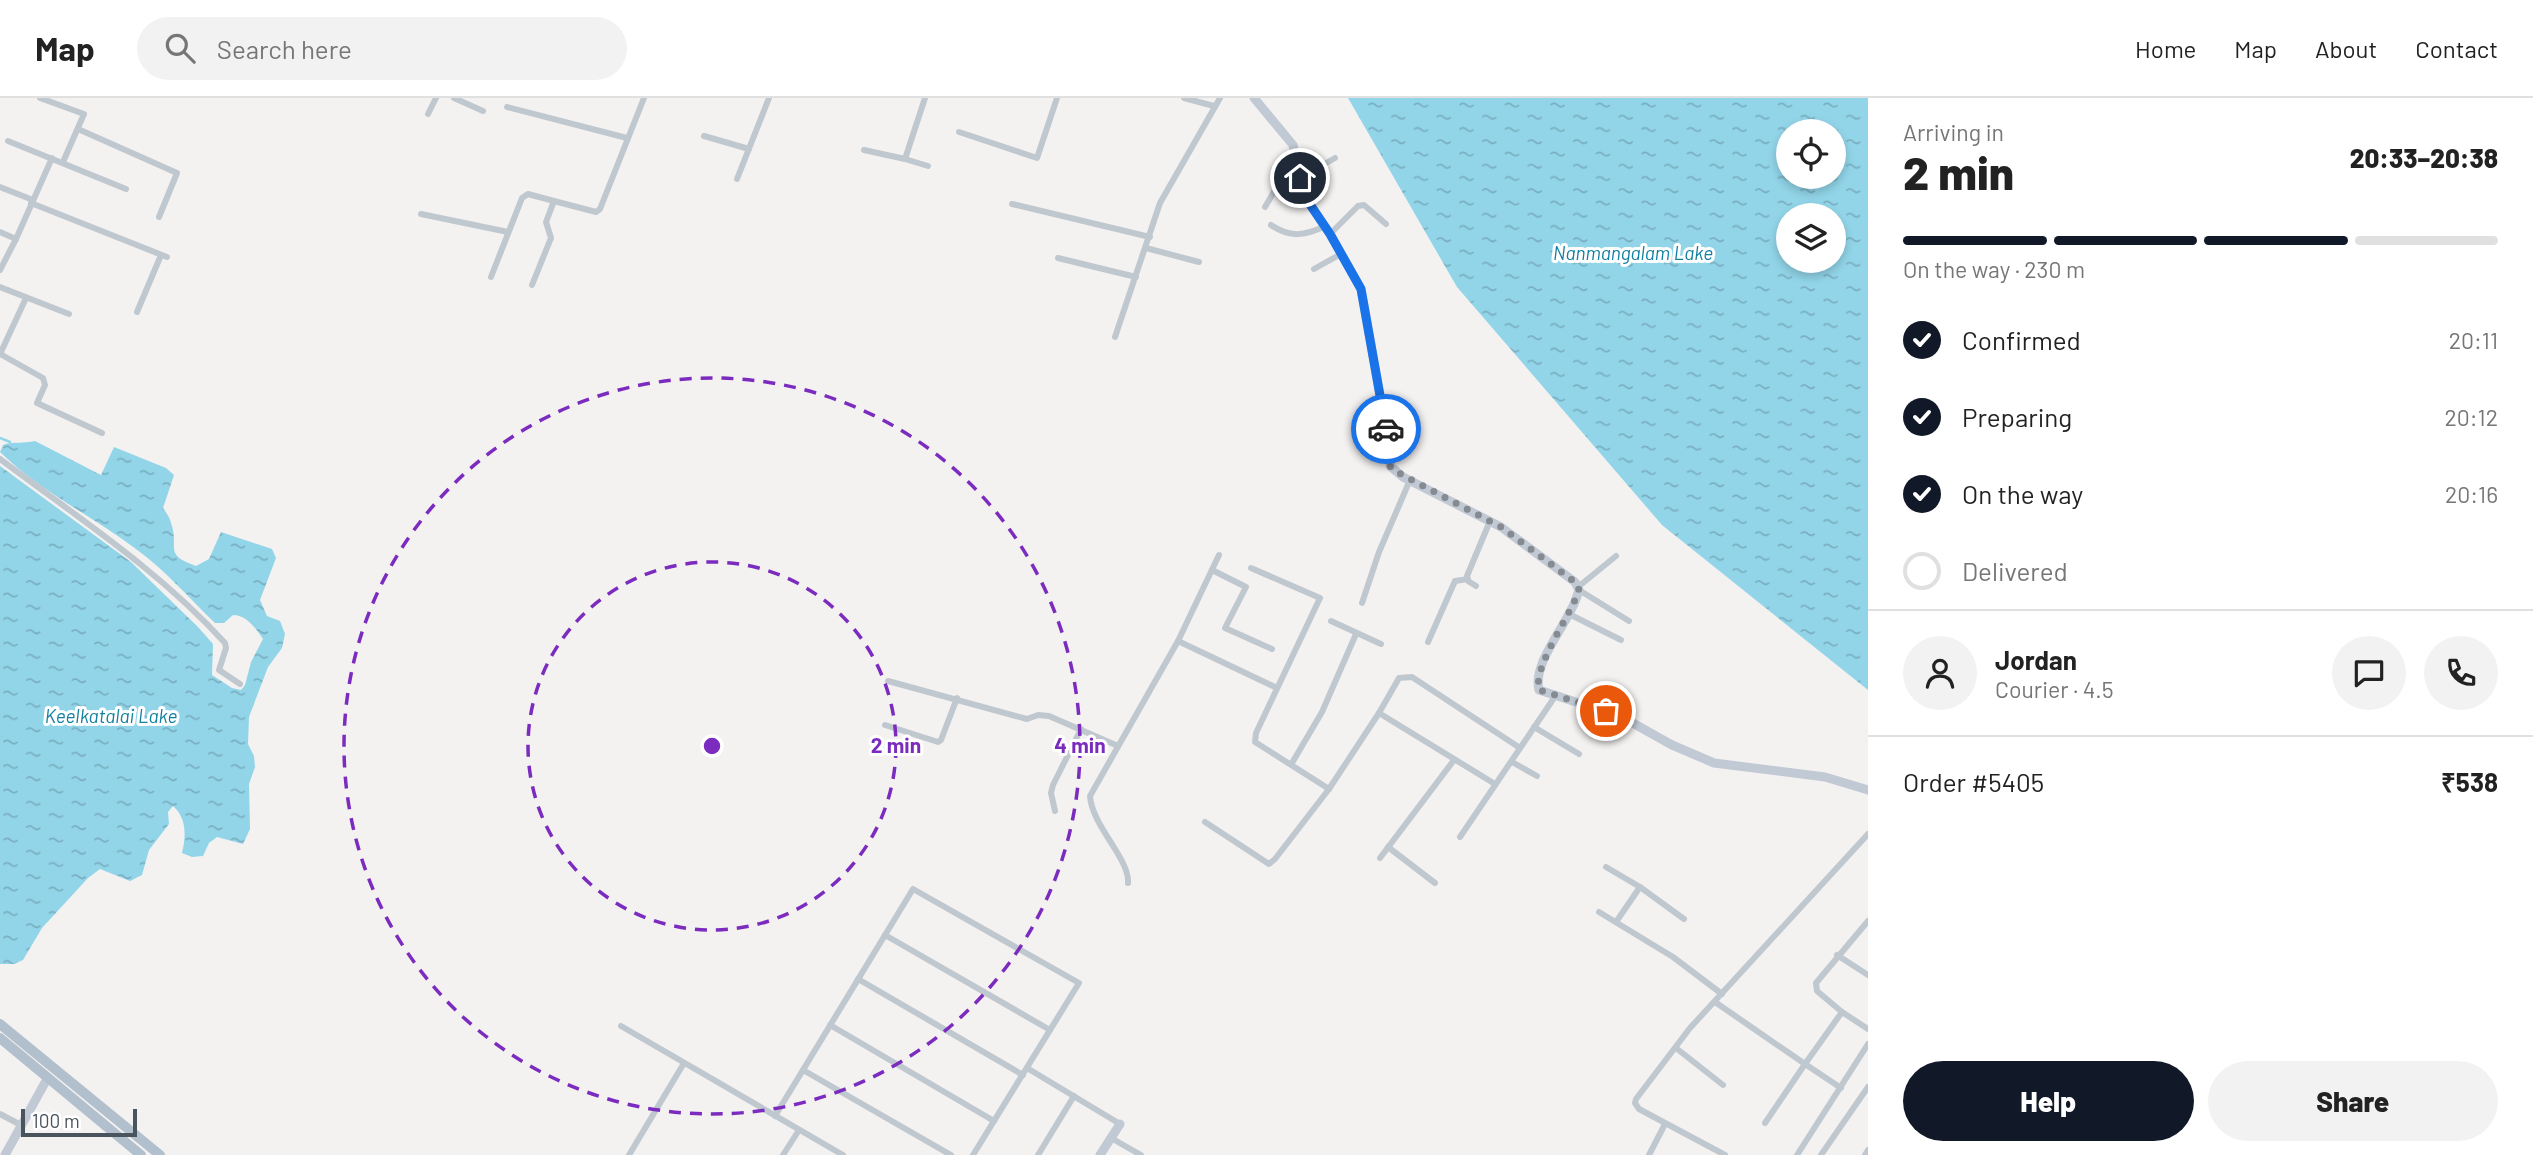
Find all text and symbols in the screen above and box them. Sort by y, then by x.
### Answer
search box [137,17,627,80]
text: Map [35,28,95,68]
icon: search [161,29,199,67]
text: Search here [217,33,352,64]
text: Home [2135,34,2196,63]
text: Map [2234,34,2277,63]
text: About [2315,34,2377,63]
text: Contact [2415,34,2498,63]
text: Arriving in [1903,118,2004,146]
map controls [1776,119,1846,273]
button: locate [1776,119,1846,189]
text: 20:33–20:38 [2350,142,2498,173]
text: 2 min [1903,144,2014,199]
pin [1270,148,1330,208]
icon: home [1281,159,1319,197]
button: layers [1776,203,1846,273]
water label: Nanmangalam Lake [1553,241,1713,264]
text: On the way · 230 m [1903,255,2085,283]
icon: check [1903,321,1941,359]
text: Confirmed [1962,324,2081,355]
text: 20:11 [2449,326,2498,354]
courier [1351,394,1421,464]
icon: check [1903,398,1941,436]
text: Preparing [1962,401,2072,432]
text: 20:12 [2445,403,2498,431]
icon: car [1367,410,1405,448]
icon: check [1903,475,1941,513]
text: On the way [1962,478,2083,509]
text: 20:16 [2445,480,2498,508]
text: Delivered [1962,555,2068,586]
button: person [1903,636,1977,710]
button: chat [2332,636,2406,710]
button: phone [2424,636,2498,710]
text: Jordan [1995,644,2077,675]
text: Courier · 4.5 [1995,675,2114,703]
pin [1576,681,1636,741]
icon: bag [1587,692,1625,730]
water label: Keelkatalai Lake [45,704,177,727]
text: 2 min [871,732,921,757]
text: 4 min [1054,732,1106,757]
centre of rings [700,734,724,758]
text: Order #5405 [1903,766,2044,797]
text: ₹538 [2441,766,2498,797]
button: Help [1903,1061,2194,1141]
button: Share [2208,1061,2498,1141]
scale bar [21,1106,136,1138]
text: 100 m [32,1109,80,1132]

